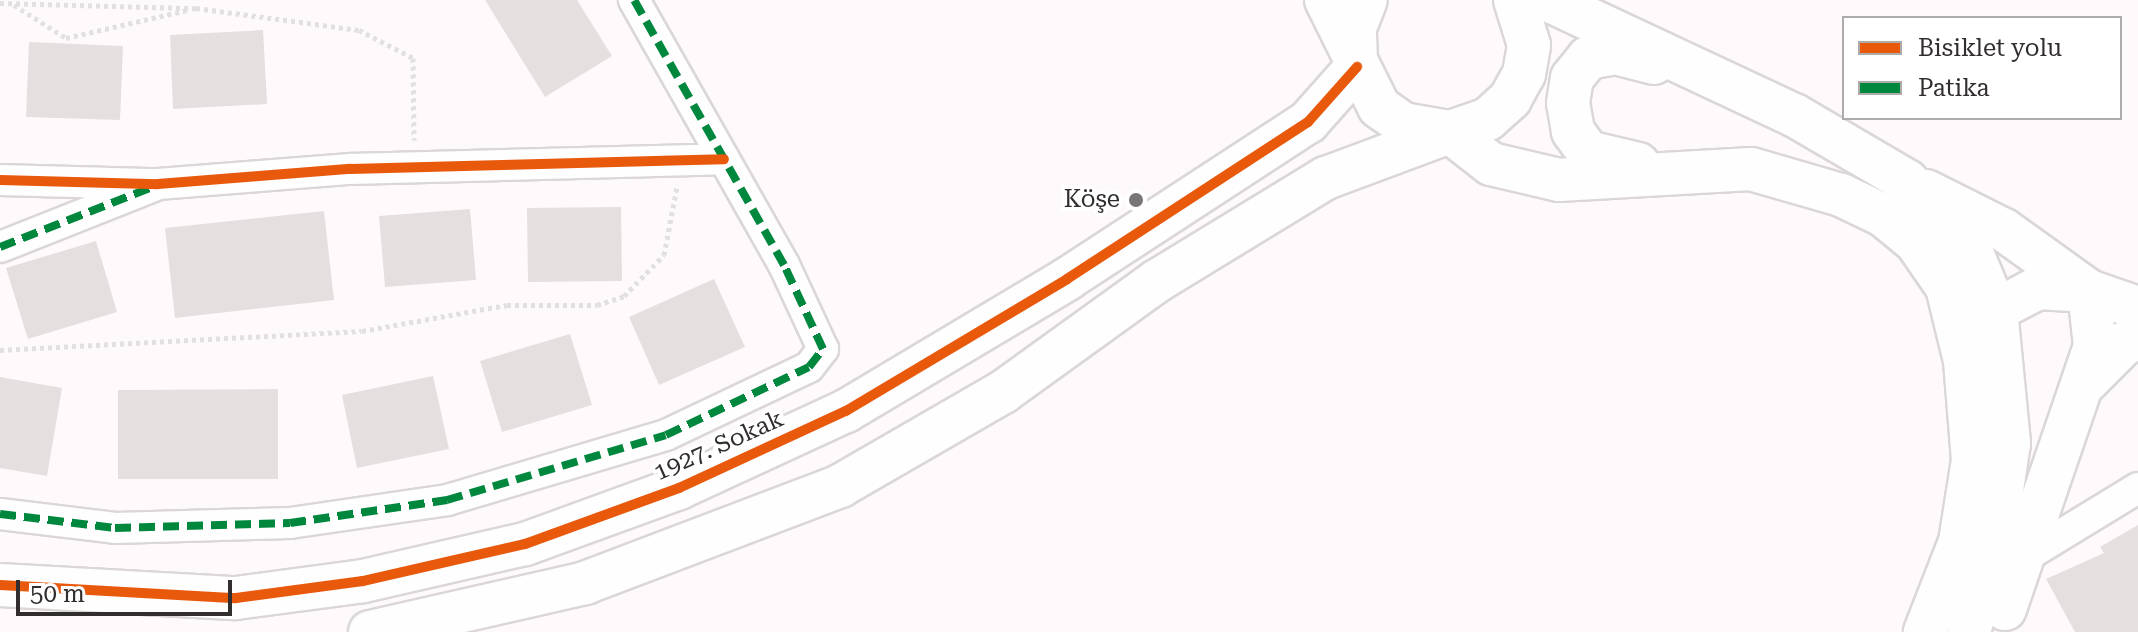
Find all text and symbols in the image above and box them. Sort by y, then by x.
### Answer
legend [1842,16,2122,120]
text: Bisiklet yolu [1918,34,2062,62]
text: Patika [1918,74,1990,102]
place label: Köşe [1064,186,1120,214]
marker: Köşe [1127,191,1145,209]
street label: 1927. Sokak [650,405,788,487]
scale bar [20,564,236,614]
text: 50 m [30,580,85,608]

